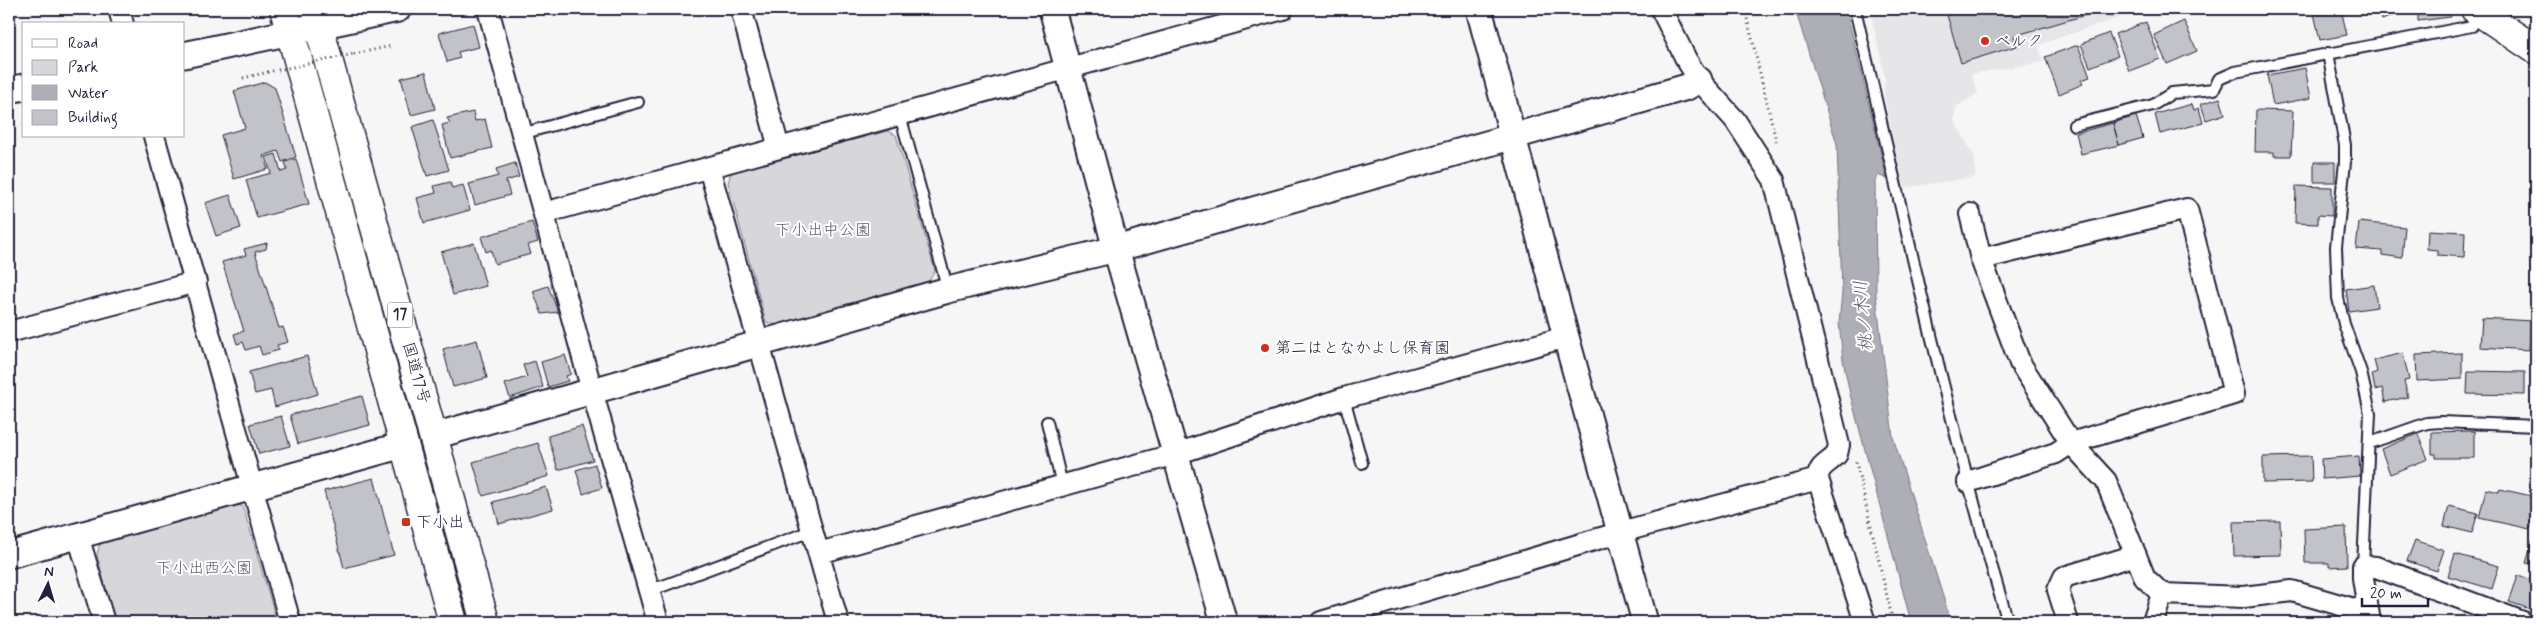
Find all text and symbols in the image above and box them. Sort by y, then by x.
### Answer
legend [22,22,185,138]
place label: ベルク [1995,31,2043,52]
text: Road [68,34,98,54]
marker: ベルク [1979,35,1991,47]
text: Park [68,58,98,78]
text: Water [68,84,108,104]
text: Building [68,108,118,129]
park label: 下小出中公園 [775,220,871,241]
water label: 桃ノ木川 [1849,279,1879,353]
road number: 17 [388,302,412,328]
place label: 第二はとなかよし保育園 [1275,338,1450,359]
street label: 国道17号 [397,340,435,406]
marker: 第二はとなかよし保育園 [1259,342,1271,354]
place label: 下小出 [416,512,464,533]
marker: 下小出 [400,516,412,528]
north arrow [22,558,72,608]
park label: 下小出西公園 [156,558,252,579]
text: N [44,563,54,581]
scale bar [2362,576,2429,608]
text: 20 m [2370,584,2402,604]

